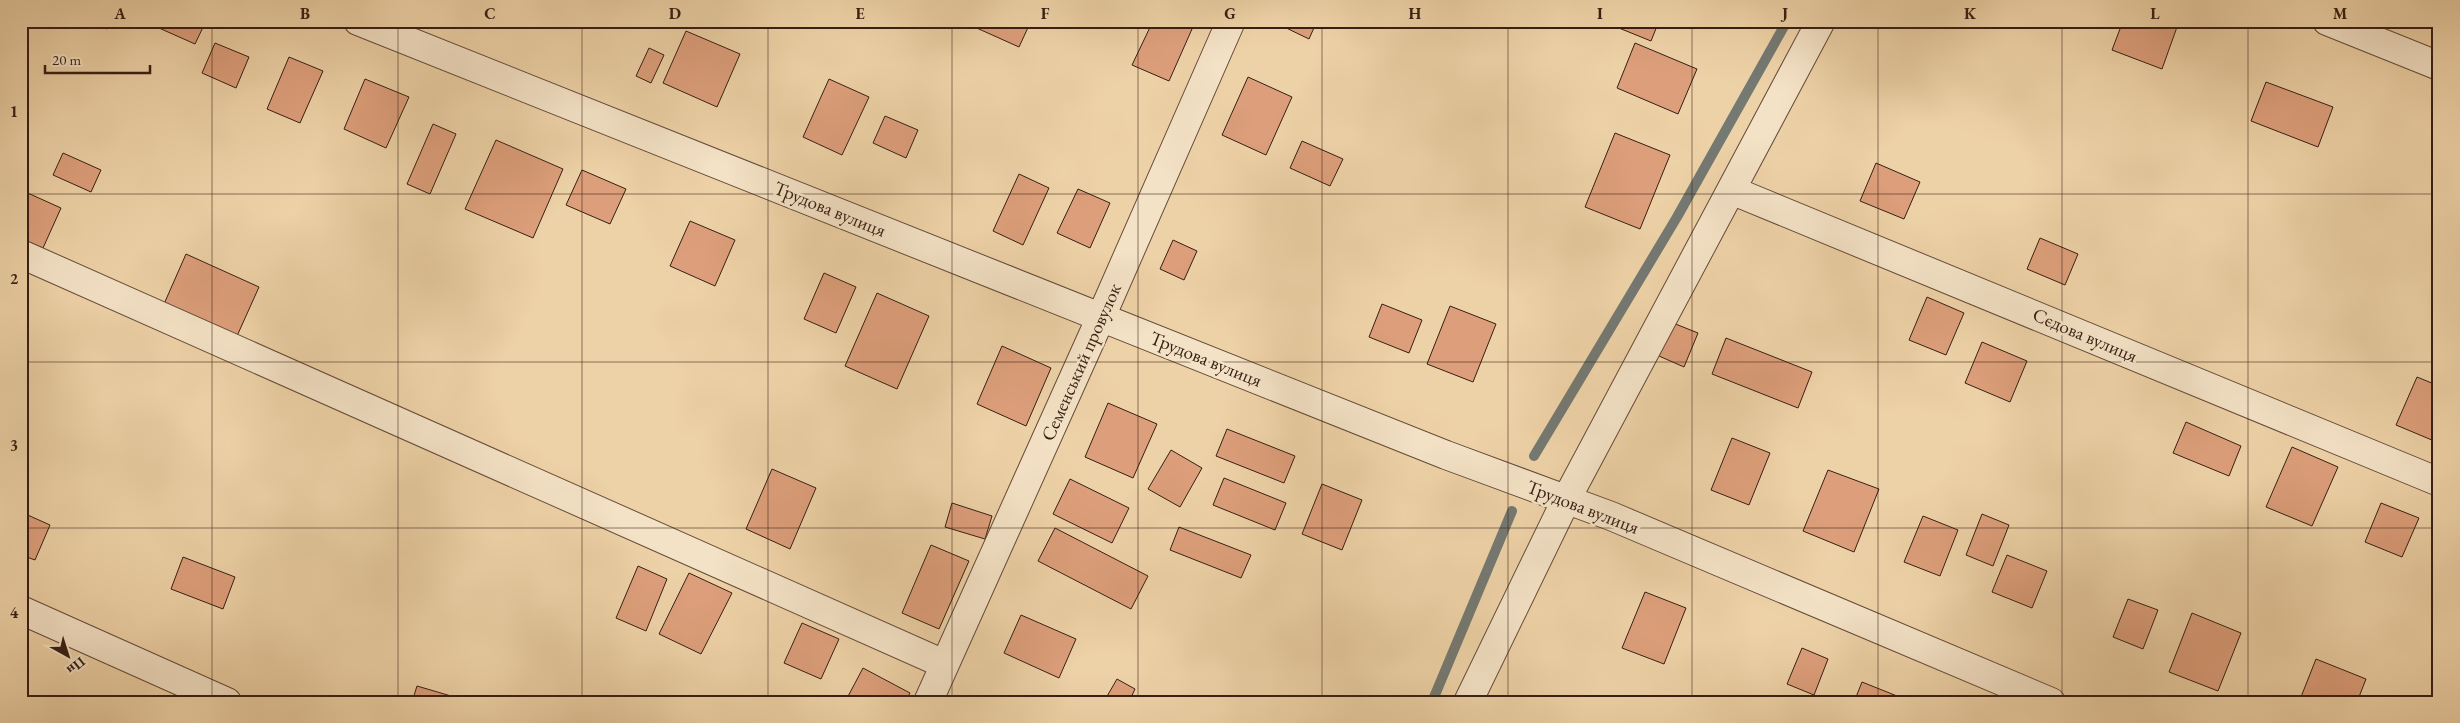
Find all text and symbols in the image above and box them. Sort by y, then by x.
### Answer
text: A [113,3,126,24]
text: B [300,3,310,24]
text: C [484,3,496,24]
text: D [669,3,681,24]
text: E [855,3,865,24]
text: F [1041,3,1050,24]
text: G [1224,3,1236,24]
text: H [1409,3,1422,24]
text: I [1597,3,1603,24]
text: J [1780,3,1788,24]
text: K [1964,3,1977,24]
text: L [2150,3,2160,24]
text: M [2333,3,2348,24]
scale bar [45,42,150,74]
text: 20 m [52,50,81,69]
text: 1 [10,101,18,122]
street label: Трудова вулиця [770,175,890,243]
text: 2 [10,268,19,289]
street label: Семенський провулок [1035,279,1127,445]
street label: Сєдова вулиця [2029,302,2142,368]
street label: Трудова вулиця [1146,325,1266,393]
text: 3 [10,435,18,456]
street label: Трудова вулиця [1523,474,1643,540]
text: 4 [10,602,19,623]
north arrow [42,630,92,680]
text: Пн [63,653,89,679]

